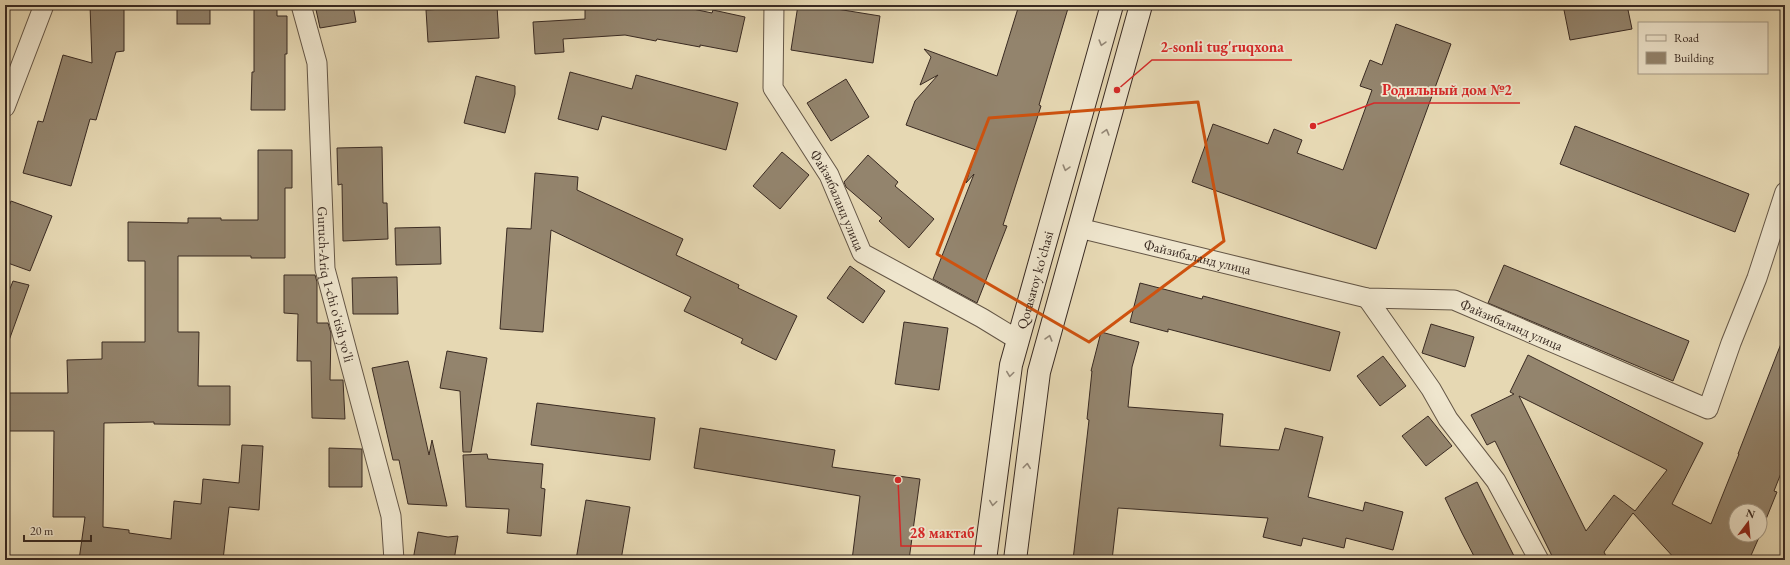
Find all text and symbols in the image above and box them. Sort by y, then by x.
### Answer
legend [1638,22,1768,74]
text: Road [1674,30,1700,46]
callout: 2-sonli tug'ruqxona [1152,33,1292,60]
text: 2-sonli tug'ruqxona [1160,37,1284,56]
one-way arrow [1098,39,1107,46]
text: Building [1674,50,1715,66]
callout: Родильный дом №2 [1374,76,1520,103]
text: Родильный дом №2 [1382,80,1512,99]
one-way arrow [1101,128,1110,135]
street label: Файзибаланд улица [806,146,869,254]
one-way arrow [1062,164,1071,171]
street label: Guruch-Ariq 1-chi o'tish yo'li [314,206,359,365]
street label: Qorasaroy ko'chasi [1013,228,1057,331]
street label: Файзибаланд улица [1142,235,1253,279]
street label: Файзибаланд улица [1457,295,1566,355]
one-way arrow [1044,335,1052,341]
one-way arrow [1006,371,1015,377]
one-way arrow [1022,463,1031,469]
one-way arrow [989,500,998,506]
north arrow [1728,503,1768,543]
text: N [1745,505,1757,521]
scale bar [24,517,91,543]
callout: 28 мактаб [901,519,982,546]
text: 20 m [30,523,54,539]
text: 28 мактаб [909,523,975,542]

